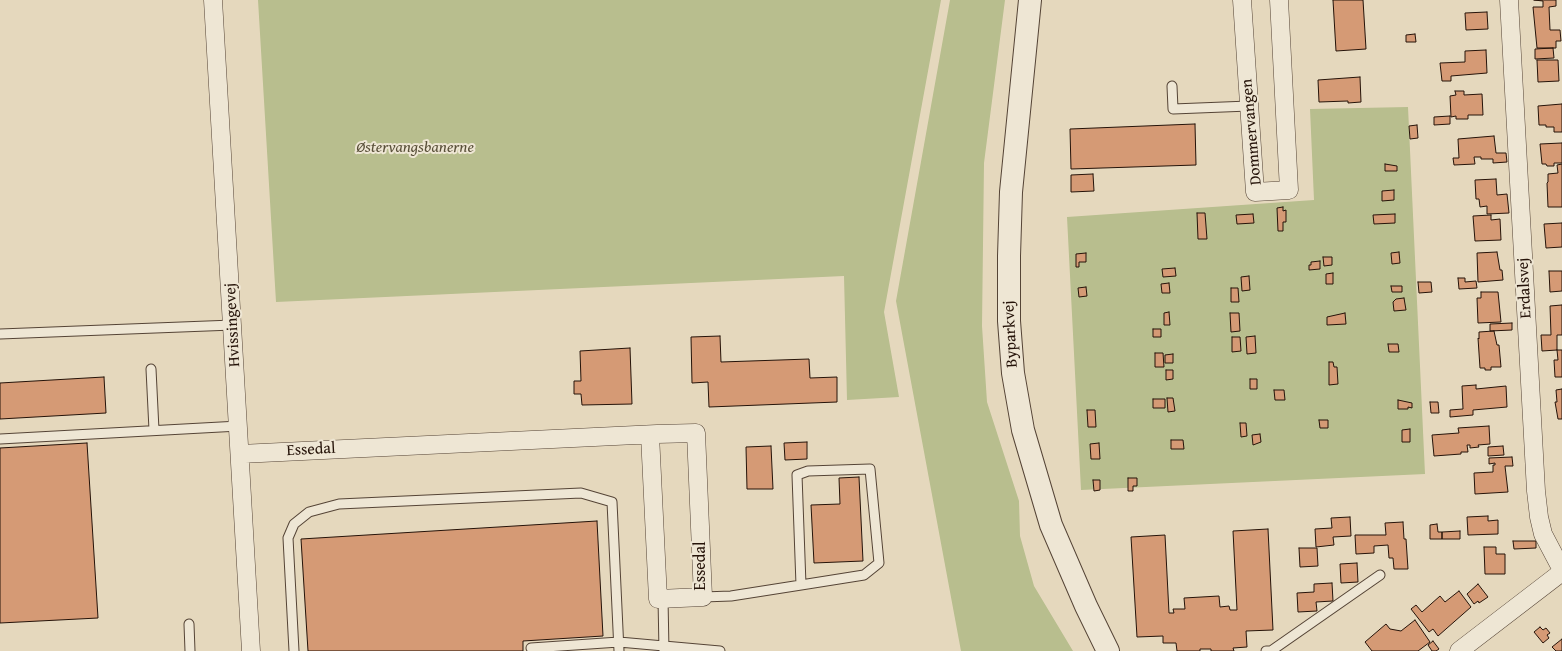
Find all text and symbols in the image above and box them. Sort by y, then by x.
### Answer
street label: Dommervangen [1238,78,1266,186]
park label: Østervangsbanerne [356,138,474,158]
street label: Erdalsvej [1514,257,1536,319]
street label: Hvissingevej [221,282,245,368]
street label: Byparkvej [1000,300,1022,368]
street label: Essedal [286,439,336,461]
street label: Essedal [691,542,711,590]

